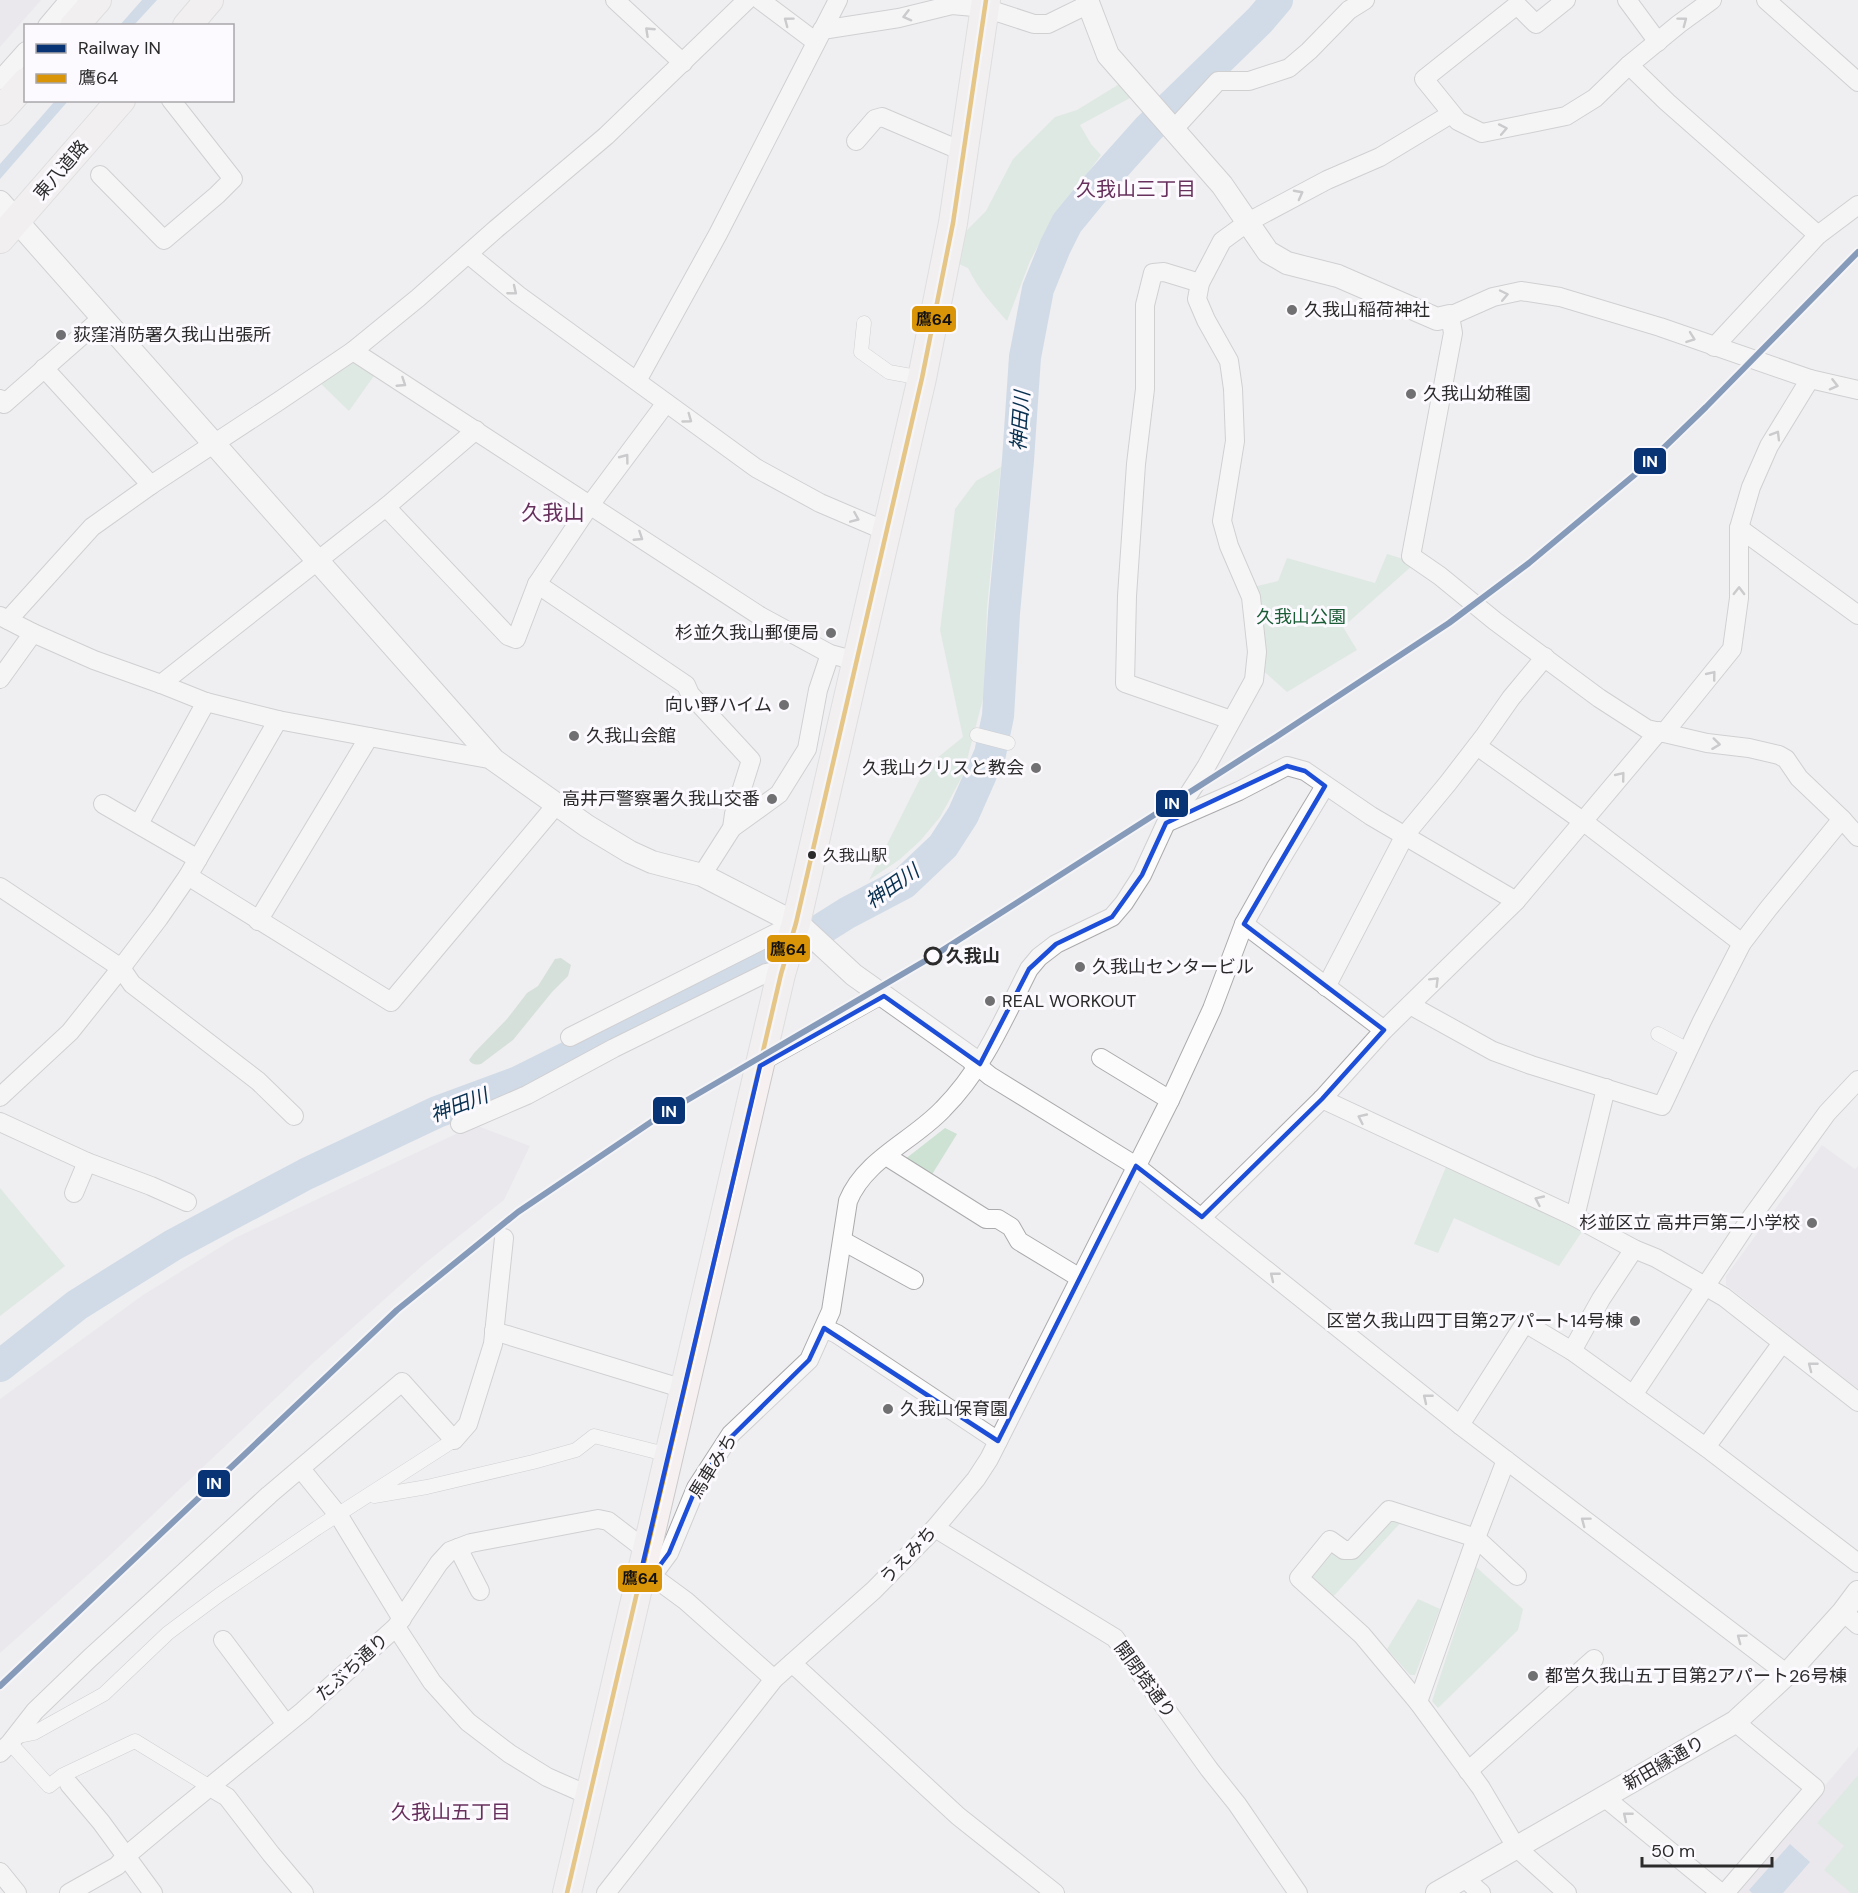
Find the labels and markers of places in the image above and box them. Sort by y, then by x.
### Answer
place label: 久我山稲荷神社 [1304,298,1430,322]
marker: 久我山稲荷神社 [1285,303,1299,317]
place label: 荻窪消防署久我山出張所 [73,323,271,347]
marker: 荻窪消防署久我山出張所 [54,328,68,342]
place label: 久我山幼稚園 [1423,382,1531,406]
marker: 久我山幼稚園 [1404,387,1418,401]
place label: 杉並久我山郵便局 [675,621,819,645]
marker: 杉並久我山郵便局 [824,626,838,640]
place label: 向い野ハイム [665,693,772,717]
marker: 向い野ハイム [777,698,791,712]
place label: 久我山会館 [586,724,676,748]
marker: 久我山会館 [567,729,581,743]
place label: 久我山クリスと教会 [862,756,1024,780]
marker: 久我山クリスと教会 [1029,761,1043,775]
place label: 高井戸警察署久我山交番 [562,787,760,811]
marker: 高井戸警察署久我山交番 [765,792,779,806]
place label: 久我山駅 [823,845,887,866]
marker: 久我山駅 [806,849,818,861]
place label: 久我山 [946,944,1000,968]
marker: 久我山 [924,947,942,965]
place label: 久我山センタービル [1092,955,1254,979]
marker: 久我山センタービル [1073,960,1087,974]
place label: REAL WORKOUT [1002,989,1136,1013]
marker: REAL WORKOUT [983,994,997,1008]
place label: 杉並区立 高井戸第二小学校 [1579,1211,1800,1235]
marker: 杉並区立 高井戸第二小学校 [1805,1216,1819,1230]
place label: 区営久我山四丁目第2アパート14号棟 [1326,1309,1623,1333]
marker: 区営久我山四丁目第2アパート14号棟 [1628,1314,1642,1328]
place label: 久我山保育園 [900,1397,1008,1421]
marker: 久我山保育園 [881,1402,895,1416]
place label: 都営久我山五丁目第2アパート26号棟 [1545,1664,1847,1688]
marker: 都営久我山五丁目第2アパート26号棟 [1526,1669,1540,1683]

